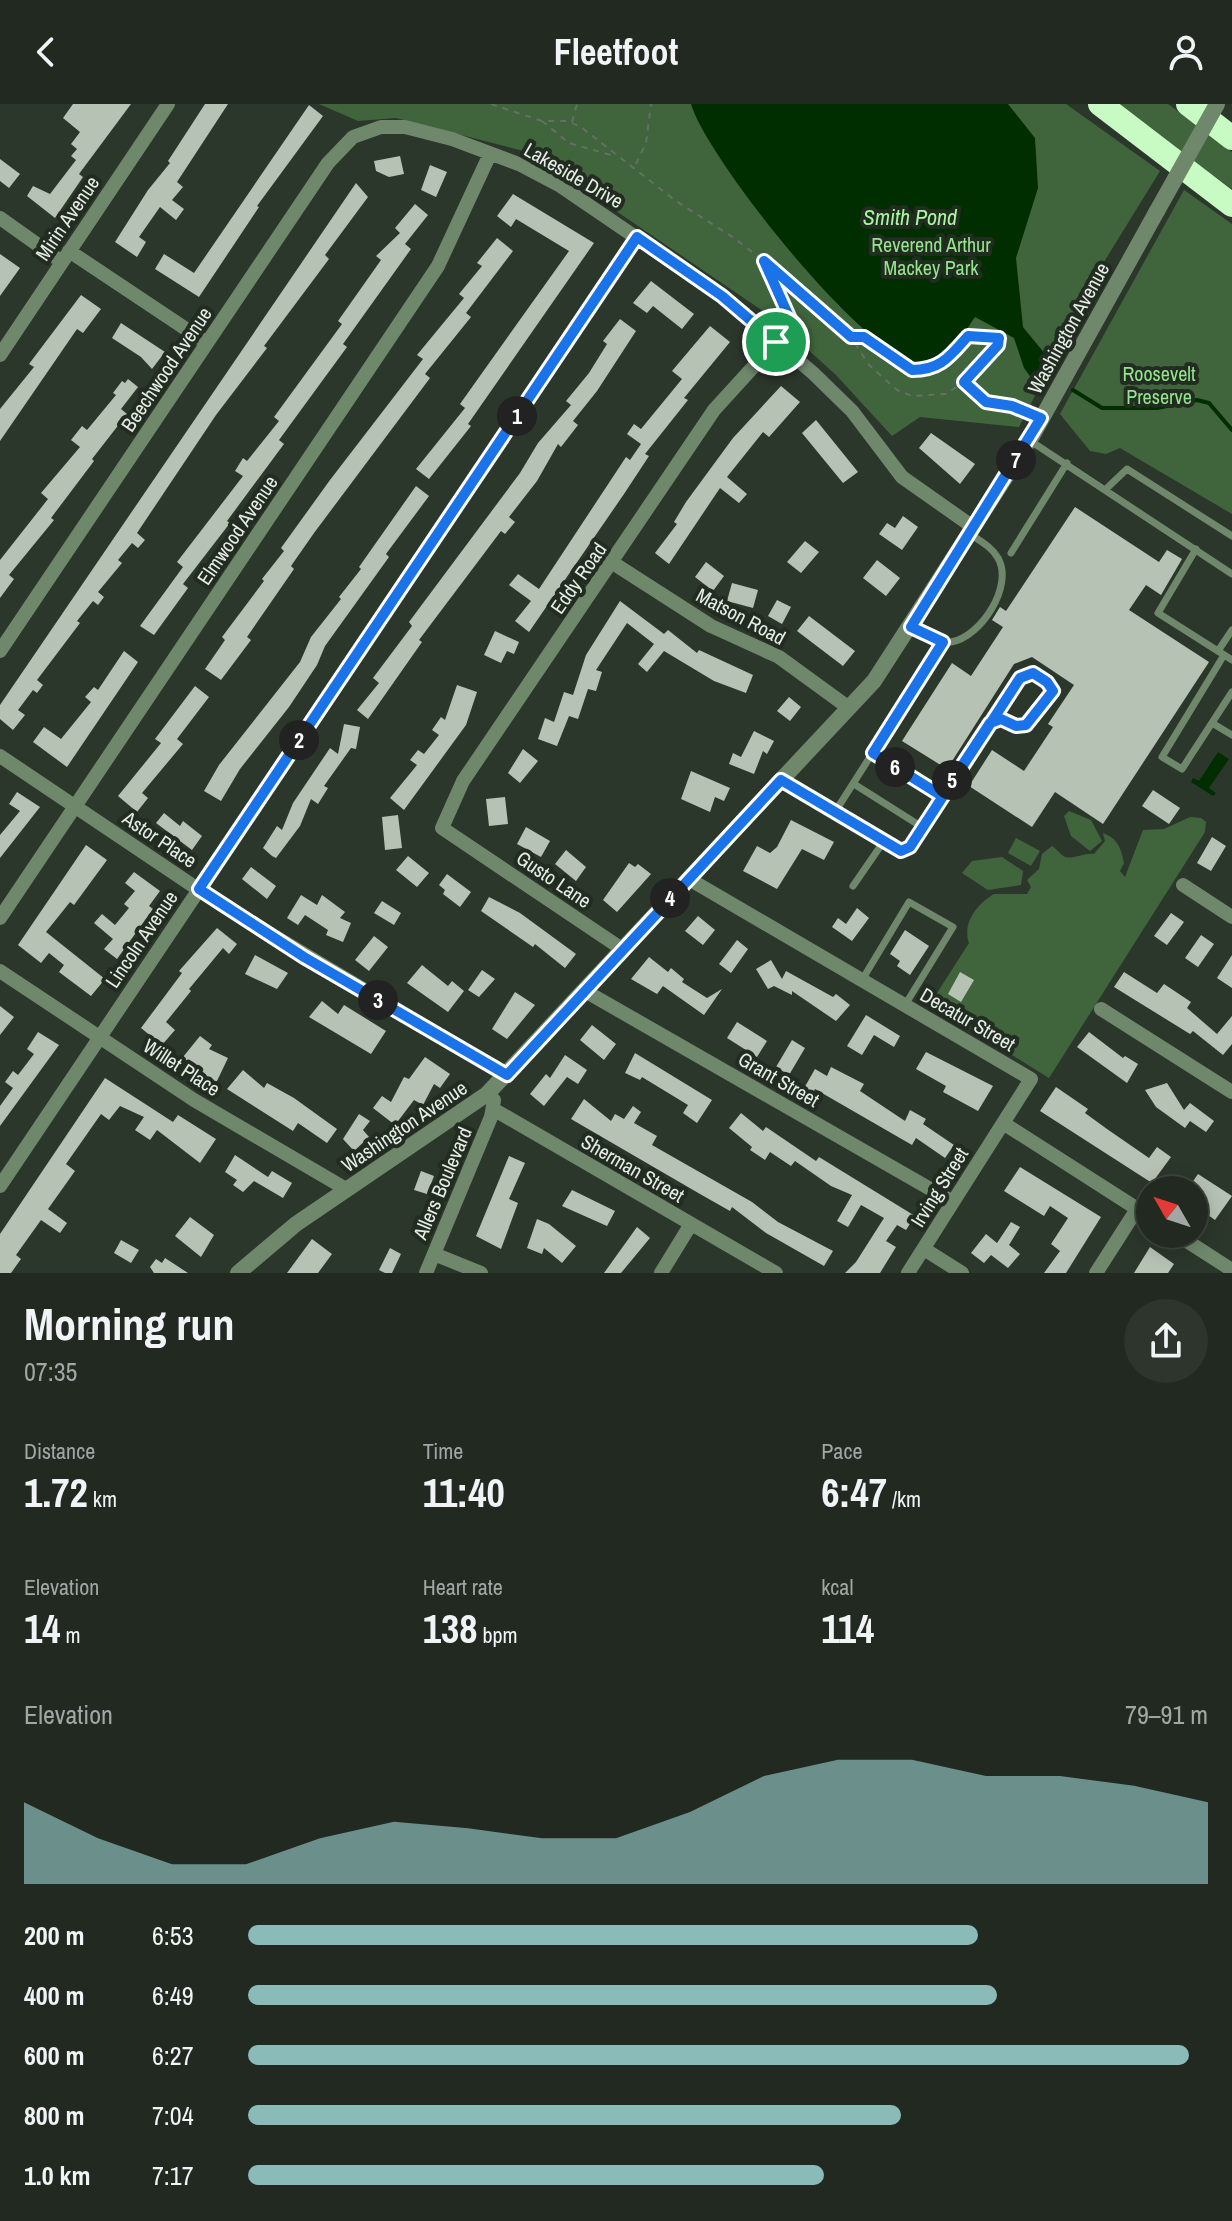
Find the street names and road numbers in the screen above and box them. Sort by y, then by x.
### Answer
street label: Lakeside Drive [519,136,629,214]
street label: Mirin Avenue [29,171,105,265]
street label: Washington Avenue [1021,258,1115,398]
street label: Beechwood Avenue [114,301,218,437]
street label: Elmwood Avenue [190,470,284,590]
street label: Eddy Road [544,537,612,619]
street label: Matson Road [692,581,790,651]
street label: Astor Place [117,804,202,874]
street label: Gusto Lane [511,844,597,914]
street label: Lincoln Avenue [99,885,183,993]
street label: Decatur Street [915,981,1021,1057]
street label: Willet Place [138,1032,226,1102]
street label: Grant Street [734,1045,825,1113]
street label: Washington Avenue [336,1074,472,1178]
street label: Allers Boulevard [406,1123,478,1244]
street label: Sherman Street [577,1128,690,1209]
street label: Irving Street [904,1142,974,1232]

